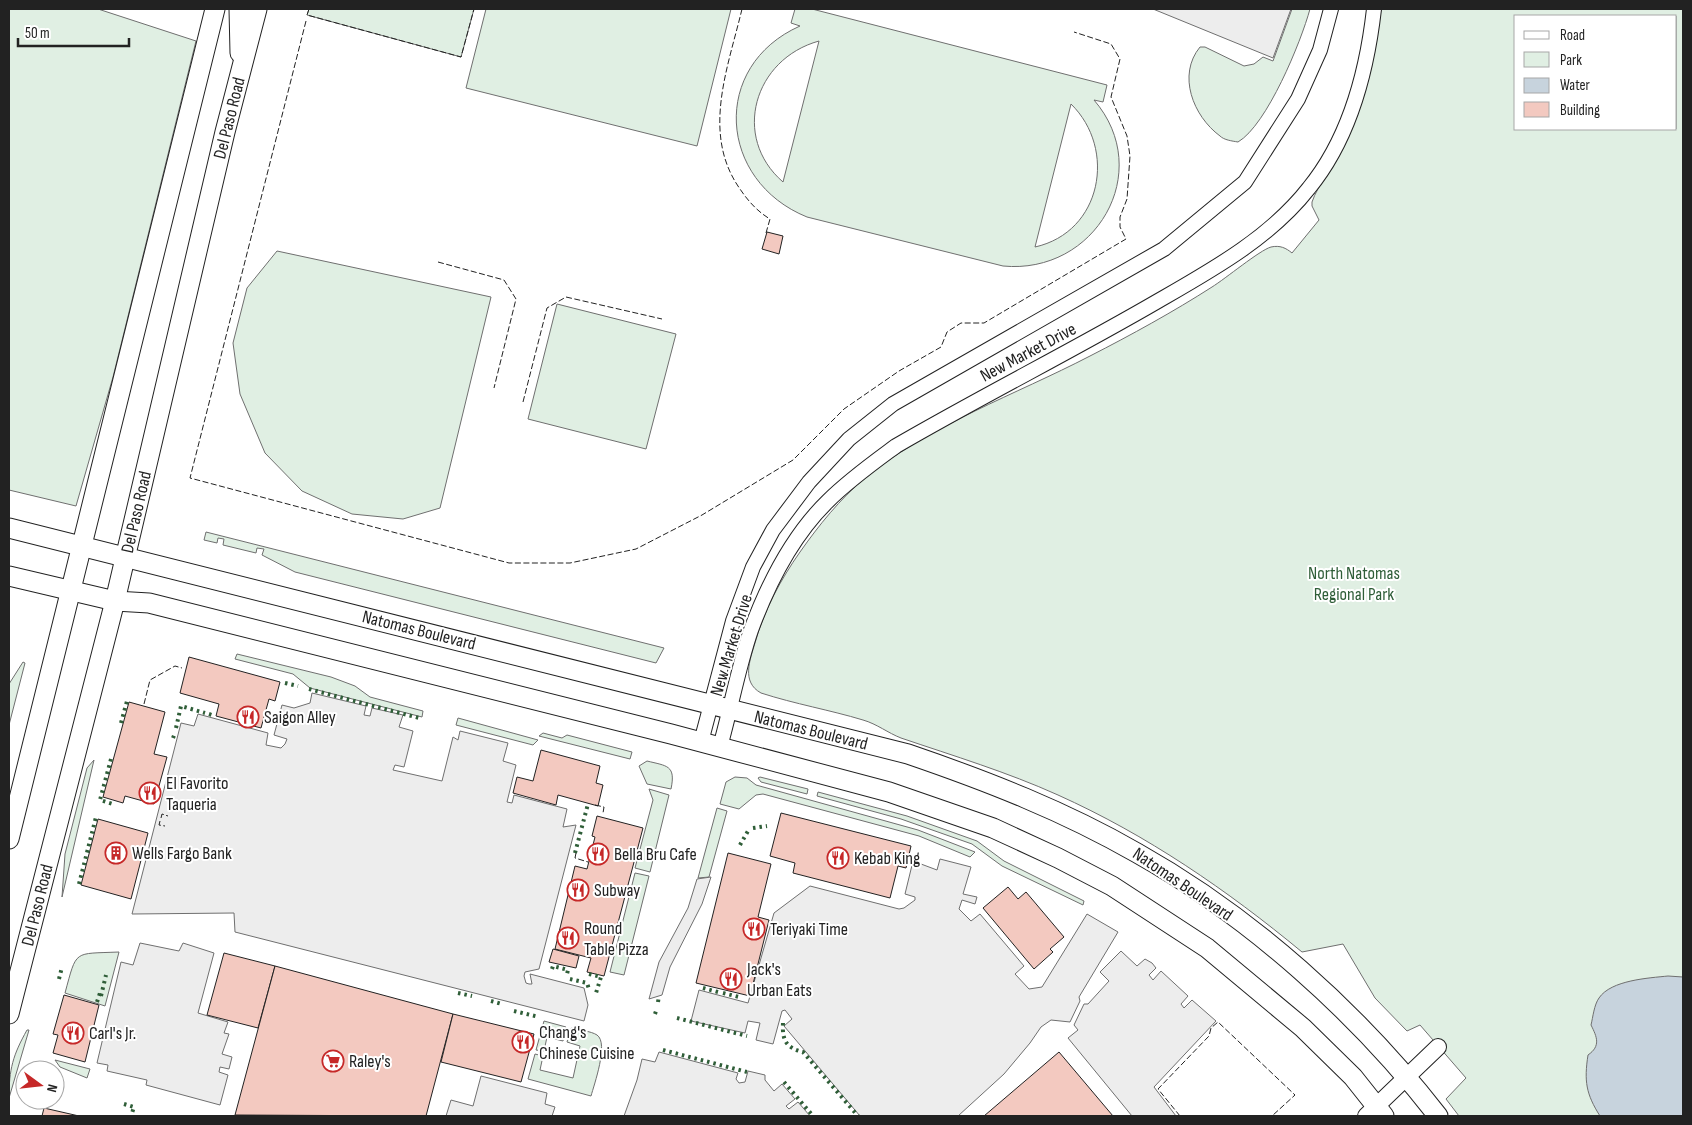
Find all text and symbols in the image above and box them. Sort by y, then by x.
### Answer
scale bar [18,15,129,47]
legend [1514,15,1677,130]
text: 50 m [25,24,50,43]
text: Road [1560,26,1585,45]
text: Park [1560,51,1582,70]
street label: Del Paso Road [209,75,250,161]
text: Water [1560,76,1591,95]
text: Building [1560,101,1600,120]
street label: New Market Drive [977,318,1080,387]
street label: Del Paso Road [117,469,156,555]
park label: North Natomas Regional Park [1308,563,1400,605]
street label: New Market Drive [706,592,757,699]
street label: Natomas Boulevard [360,606,478,655]
restaurant icon: Saigon Alley [236,705,260,729]
street label: Natomas Boulevard [752,706,870,755]
place label: Saigon Alley [264,707,336,728]
place label: El Favorito Taqueria [166,773,229,815]
restaurant icon: El Favorito Taqueria [138,781,162,805]
building icon: Wells Fargo Bank [104,841,128,865]
restaurant icon: Bella Bru Cafe [586,842,610,866]
place label: Wells Fargo Bank [132,843,232,864]
street label: Natomas Boulevard [1129,843,1237,926]
place label: Bella Bru Cafe [614,844,697,865]
restaurant icon: Kebab King [826,846,850,870]
place label: Kebab King [854,848,920,869]
street label: Del Paso Road [17,862,58,948]
restaurant icon: Subway [566,878,590,902]
place label: Subway [594,880,640,901]
restaurant icon: Teriyaki Time [742,917,766,941]
place label: Round Table Pizza [584,918,649,960]
place label: Teriyaki Time [770,919,848,940]
restaurant icon: Round Table Pizza [556,926,580,950]
place label: Jack's Urban Eats [746,959,812,1001]
restaurant icon: Jack's Urban Eats [719,967,743,991]
restaurant icon: Carl's Jr. [61,1021,85,1045]
place label: Chang's Chinese Cuisine [539,1022,635,1064]
place label: Carl's Jr. [89,1023,136,1044]
restaurant icon: Chang's Chinese Cuisine [511,1030,535,1054]
supermarket icon: Raley's [321,1049,345,1073]
place label: Raley's [349,1051,391,1072]
north arrow [15,1060,65,1110]
text: N [43,1082,61,1094]

